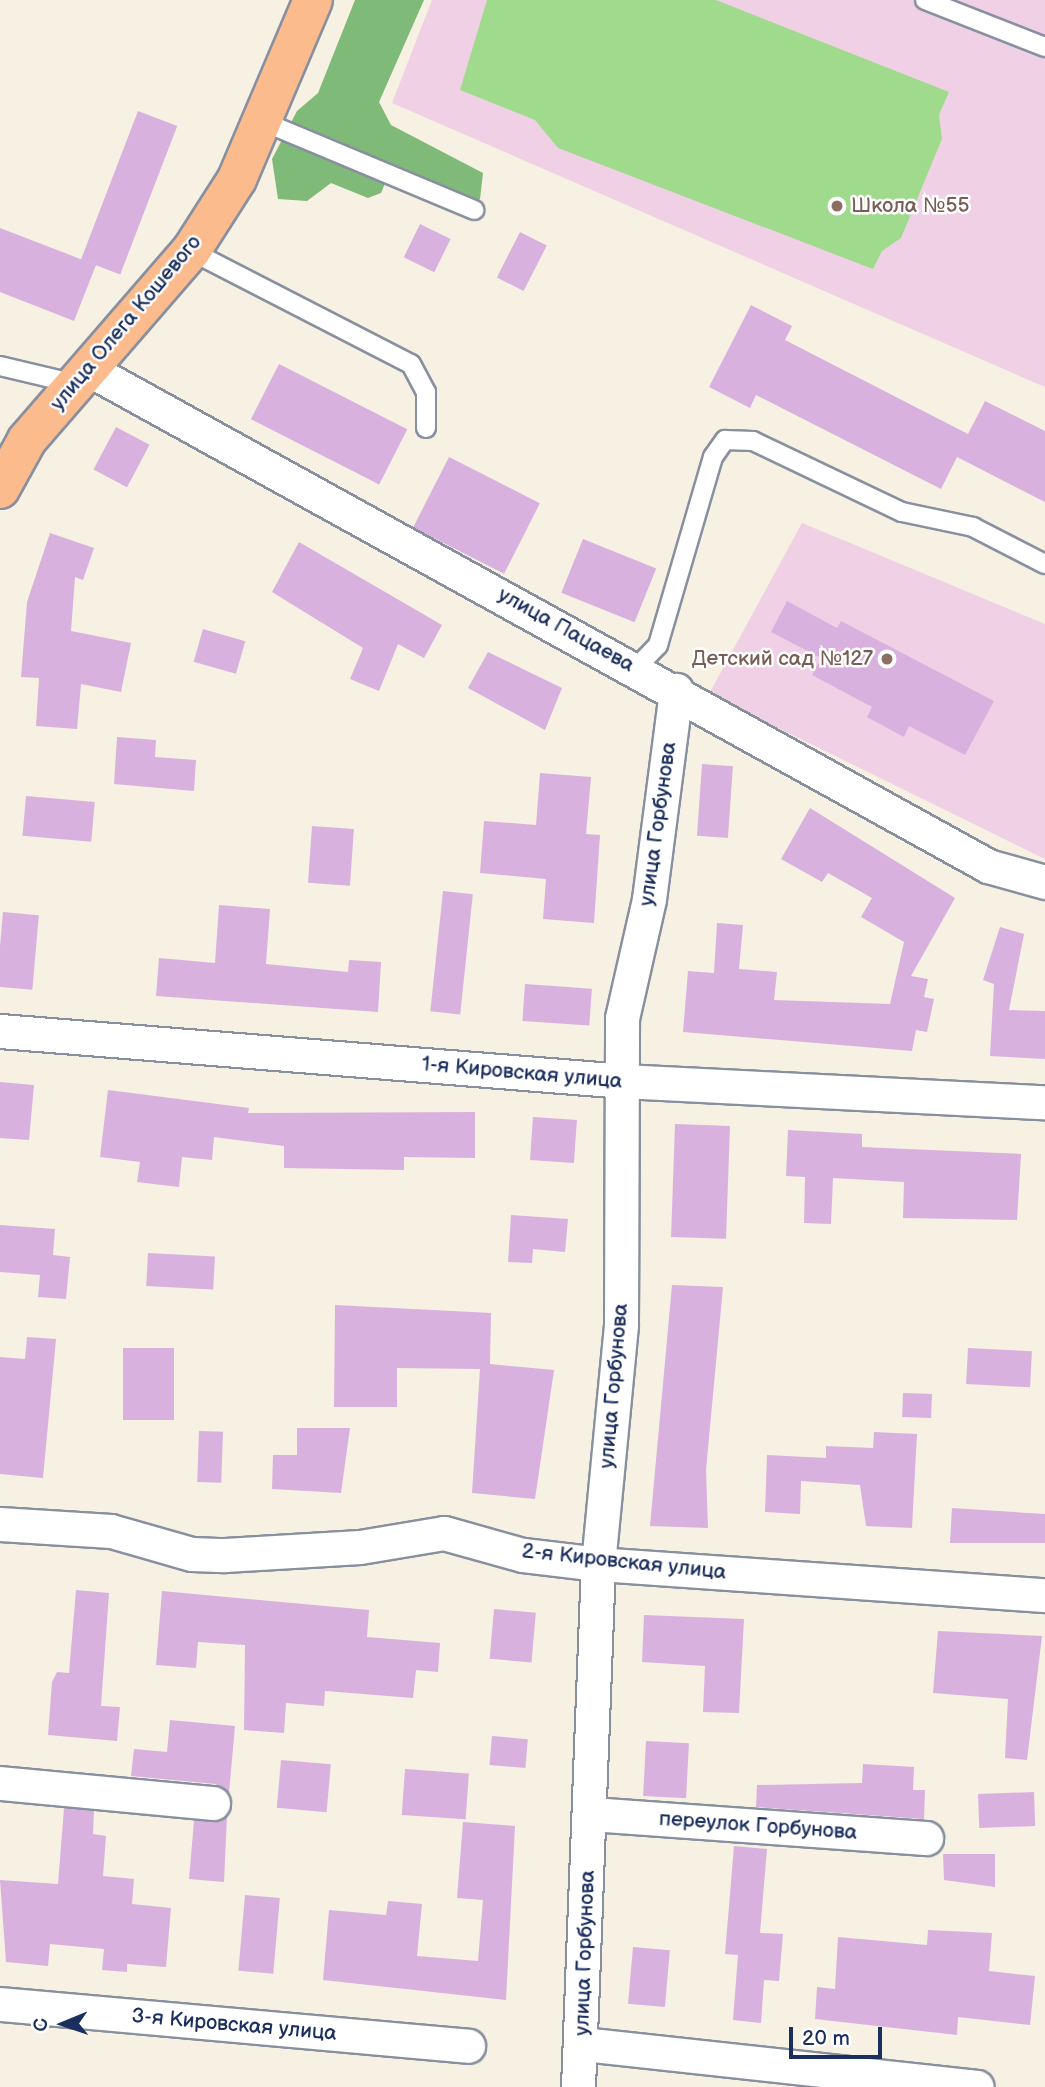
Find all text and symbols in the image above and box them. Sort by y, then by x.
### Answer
place label: Школа №55 [851,193,969,219]
marker: Школа №55 [829,198,845,214]
street label: улица Олега Кошевого [45,230,207,416]
street label: улица Пацаева [494,582,638,678]
place label: Детский сад №127 [692,646,873,672]
marker: Детский сад №127 [879,651,895,667]
street label: улица Горбунова [634,740,682,908]
street label: 1-я Кировская улица [421,1052,623,1094]
street label: улица Горбунова [594,1302,634,1470]
street label: 2-я Кировская улица [521,1539,727,1585]
street label: переулок Горбунова [658,1807,858,1845]
street label: улица Горбунова [570,1870,600,2036]
north arrow [28,1989,98,2059]
street label: 3-я Кировская улица [130,2003,338,2047]
scale bar [793,2014,886,2058]
text: С [30,2018,53,2032]
text: 20 m [802,2026,850,2051]

